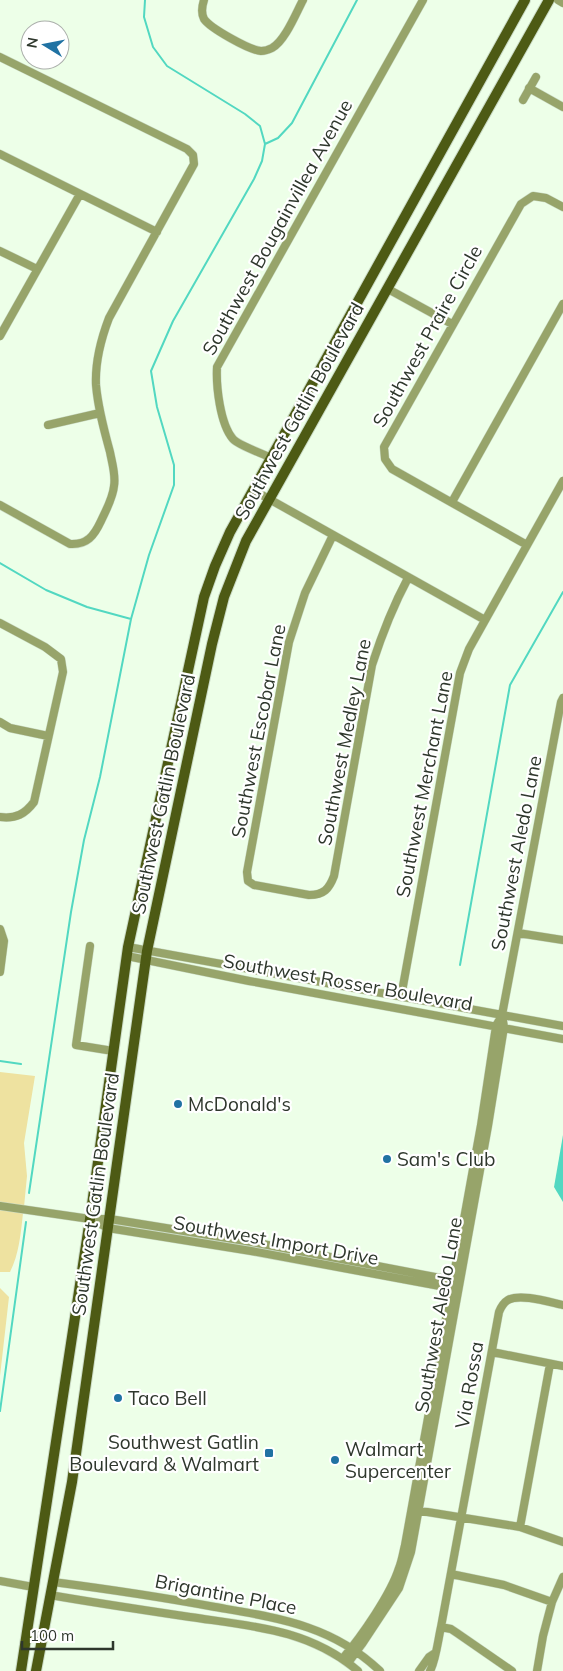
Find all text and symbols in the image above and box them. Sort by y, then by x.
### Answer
north arrow [20,20,70,70]
text: N [22,36,42,50]
street label: Southwest Bougainvillea Avenue [197,95,357,359]
street label: Southwest Praire Circle [367,241,487,431]
street label: Southwest Gatlin Boulevard [229,298,369,524]
street label: Southwest Escobar Lane [225,622,291,840]
street label: Southwest Medley Lane [312,637,376,847]
street label: Southwest Merchant Lane [390,669,458,899]
street label: Southwest Gatlin Boulevard [126,672,200,916]
street label: Southwest Aledo Lane [485,753,547,953]
street label: Southwest Rosser Boulevard [221,948,475,1016]
street label: Southwest Gatlin Boulevard [66,1071,124,1317]
place label: McDonald's [188,1092,291,1116]
marker: McDonald's [172,1098,184,1110]
place label: Sam's Club [397,1147,495,1171]
marker: Sam's Club [381,1153,393,1165]
street label: Southwest Import Drive [172,1210,380,1270]
street label: Southwest Aledo Lane [409,1215,467,1415]
street label: Via Rossa [450,1340,488,1430]
place label: Taco Bell [128,1386,207,1410]
marker: Taco Bell [112,1392,124,1404]
place label: Southwest Gatlin Boulevard & Walmart [69,1430,259,1476]
place label: Walmart Supercenter [345,1437,451,1483]
marker: Southwest Gatlin Boulevard & Walmart [263,1447,275,1459]
marker: Walmart Supercenter [329,1454,341,1466]
street label: Brigantine Place [153,1569,299,1619]
scale bar [22,1618,114,1650]
text: 100 m [30,1626,74,1645]

